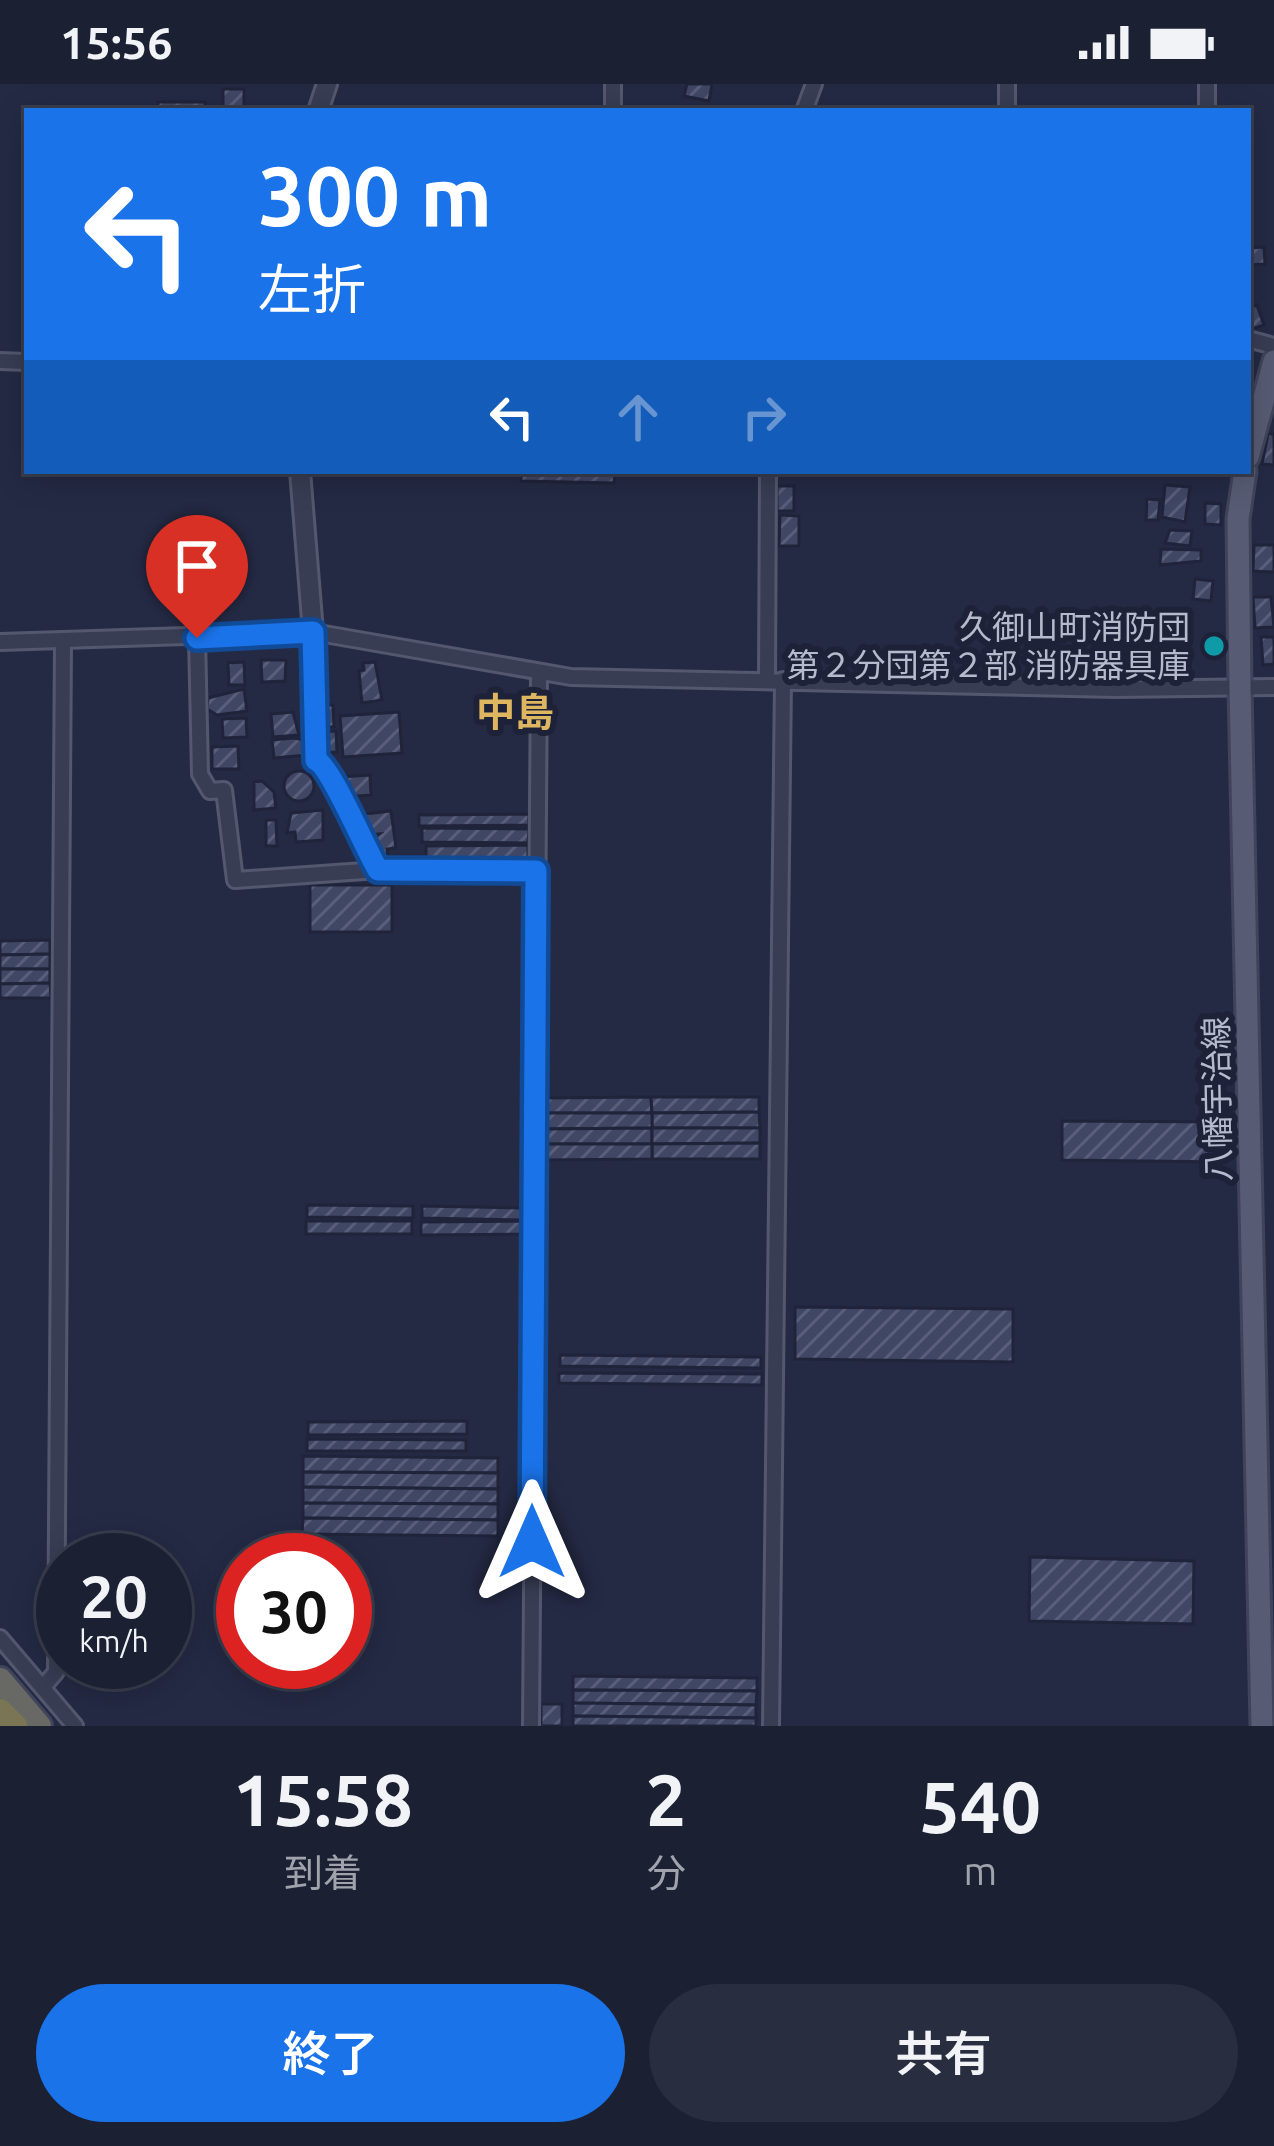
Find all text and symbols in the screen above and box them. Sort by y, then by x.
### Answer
text: 15:56 [60,17,173,68]
text: 300 m [258,148,492,242]
icon: left [60,156,216,312]
text: 左折 [258,259,366,319]
icon: left [479,384,545,450]
icon: ahead [605,384,671,450]
icon: right [731,384,797,450]
pin [146,515,248,638]
icon: arrive [164,533,230,599]
place label: 久御山町消防団 第２分団第２部 消防器具庫 [786,608,1190,683]
marker: 久御山町消防団 第２分団第２部 消防器具庫 [1201,633,1227,659]
district label: 中島 [476,690,554,733]
street label: 八幡宇治線 [1197,1016,1236,1182]
position arrow [469,1479,595,1605]
speed limit sign: 30 [216,1533,372,1689]
text: 20 [80,1562,148,1629]
text: km/h [79,1624,149,1658]
text: 15:58 [233,1759,413,1840]
text: 2 [646,1759,686,1840]
text: 540 [919,1766,1041,1847]
text: m [963,1849,997,1892]
text: 到着 [284,1851,362,1894]
text: 分 [647,1851,686,1894]
button: 終了 [36,1984,625,2122]
button: 共有 [649,1984,1238,2122]

